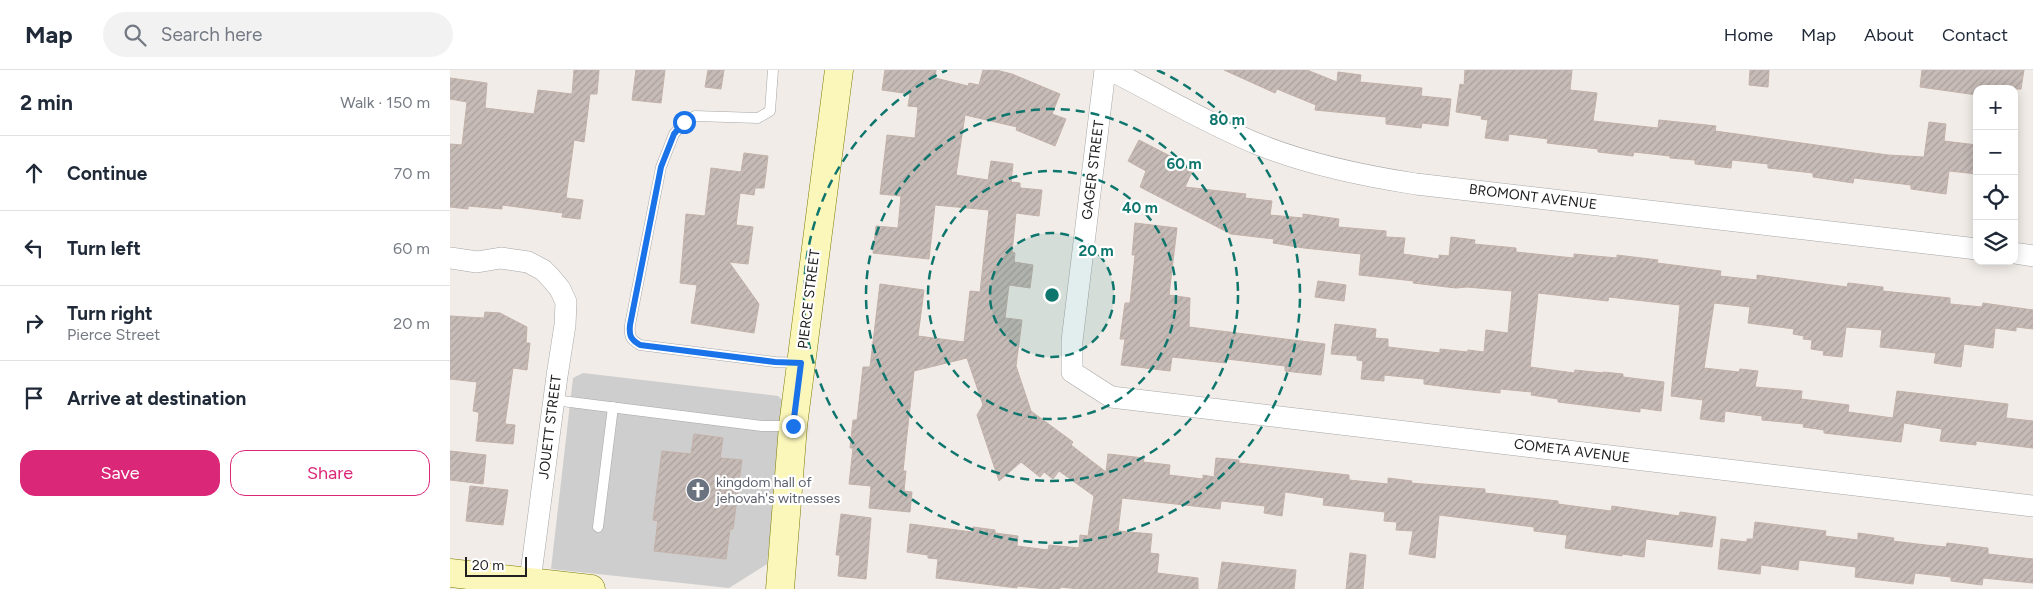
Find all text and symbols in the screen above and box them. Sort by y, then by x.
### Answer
search box [103,12,453,57]
text: Map [25,20,73,49]
icon: search [121,21,149,49]
text: Search here [161,23,262,46]
text: Home [1724,24,1773,46]
text: Map [1801,24,1836,46]
text: About [1864,24,1914,46]
text: Contact [1942,24,2008,46]
map controls [1973,85,2018,265]
button: + [1973,85,2018,130]
text: 2 min [20,90,73,115]
text: Walk · 150 m [340,93,430,112]
route start [673,111,696,134]
text: 80 m [1209,111,1245,129]
street label: GAGER STREET [1078,119,1108,221]
button: − [1973,130,2018,175]
text: 60 m [1166,155,1202,173]
icon: ahead [20,159,48,187]
text: Continue [67,162,147,185]
text: 70 m [394,164,430,183]
button: locate [1973,175,2018,220]
street label: BROMONT AVENUE [1468,181,1598,213]
text: 40 m [1122,199,1158,217]
button: layers [1973,220,2018,265]
icon: left [20,234,48,262]
text: Turn left [67,237,141,260]
text: 60 m [393,239,430,258]
text: 20 m [1078,242,1114,260]
street label: PIERCE STREET [794,248,824,350]
centre of rings [1043,286,1061,304]
text: Turn right [67,302,153,325]
icon: right [20,309,48,337]
text: 20 m [393,314,430,333]
text: Pierce Street [67,325,160,344]
street label: JOUETT STREET [535,374,565,480]
icon: arrive [20,384,48,412]
text: Arrive at destination [67,387,246,410]
route end [782,415,805,438]
street label: COMETA AVENUE [1513,435,1631,467]
button: Save [20,450,220,496]
button: Share [230,450,430,496]
place label: kingdom hall of jehovah's witnesses [715,474,840,507]
church icon: kingdom hall of jehovah's witnesses [685,477,711,503]
scale bar [465,554,528,577]
text: 20 m [472,557,504,574]

